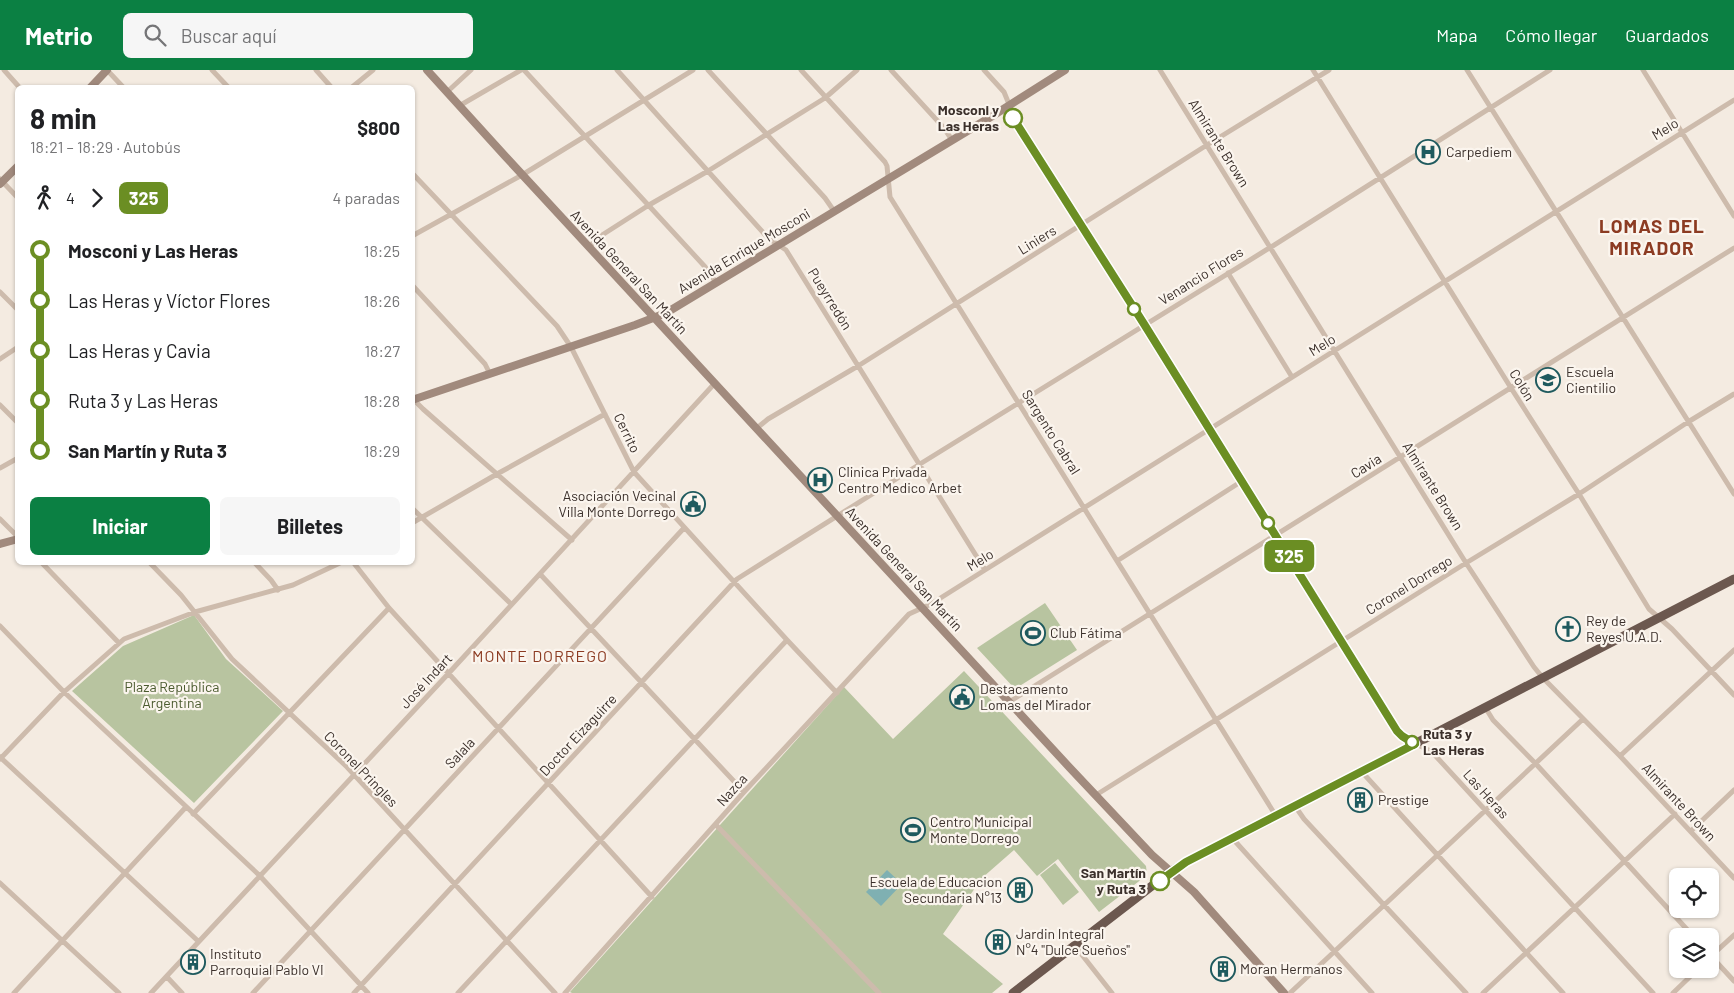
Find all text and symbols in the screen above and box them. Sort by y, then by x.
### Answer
search box [123,13,473,58]
text: Metrio [25,21,93,50]
icon: search [141,21,169,49]
text: Buscar aquí [181,24,276,47]
text: Mapa [1436,24,1477,46]
text: Cómo llegar [1505,24,1597,46]
text: Guardados [1625,24,1709,46]
street label: Almirante Brown [1186,96,1253,190]
text: 8 min [30,101,97,135]
place label: Mosconi y Las Heras [938,101,999,134]
marker: Mosconi y Las Heras [1003,108,1023,128]
street label: Melo [1648,114,1681,143]
text: $800 [357,116,400,139]
text: 18:21 – 18:29 · Autobús [30,137,181,156]
hospital icon: Carpediem [1415,139,1441,165]
place label: Carpediem [1446,143,1512,160]
icon: walk [30,184,58,212]
icon: forward [83,184,111,212]
text: 325 [129,187,158,209]
text: 4 [66,188,75,207]
text: 4 paradas [332,188,400,207]
street label: Avenida Enrique Mosconi [675,204,813,297]
street label: Avenida General San Martín [567,206,691,337]
district label: LOMAS DEL MIRADOR [1599,214,1705,259]
street label: Liniers [1014,221,1059,258]
text: Mosconi y Las Heras [68,239,238,262]
text: 18:25 [364,241,400,260]
street label: Venancio Flores [1155,243,1246,308]
street label: Pueyrredón [805,265,856,333]
text: Las Heras y Víctor Flores [68,289,270,312]
text: 18:26 [364,291,400,310]
unlabelled marker [1127,302,1141,316]
street label: Melo [1305,330,1338,359]
text: Las Heras y Cavia [68,339,211,362]
text: 18:27 [364,341,400,360]
place label: Escuela Cientilio [1566,363,1616,396]
street label: Colón [1506,366,1539,404]
school or university icon: Escuela Cientilio [1535,367,1561,393]
street label: Sargento Cabral [1019,386,1084,477]
text: Ruta 3 y Las Heras [68,389,218,412]
text: 18:28 [364,391,400,410]
street label: Cerrito [611,410,644,455]
text: San Martín y Ruta 3 [68,439,227,462]
street label: Almirante Brown [1400,439,1467,533]
text: 18:29 [364,441,400,460]
street label: Cavia [1347,450,1384,481]
place label: Clinica Privada Centro Medico Arbet [838,463,962,496]
hospital icon: Clinica Privada Centro Medico Arbet [807,467,833,493]
place label: Asociación Vecinal Villa Monte Dorrego [558,487,676,520]
public building icon: Asociación Vecinal Villa Monte Dorrego [680,491,706,517]
button: Iniciar [30,497,210,555]
button: Billetes [220,497,400,555]
street label: Avenida General San Martín [842,503,966,634]
unlabelled marker [1261,516,1275,530]
line badge: 325 [1260,540,1318,572]
street label: Melo [963,545,996,574]
text: 325 [1274,545,1304,567]
street label: Coronel Dorrego [1362,551,1455,618]
place label: Rey de Reyes U.A.D. [1586,612,1662,645]
church icon: Rey de Reyes U.A.D. [1555,616,1581,642]
sports icon: Club Fátima [1020,620,1046,646]
place label: Club Fátima [1050,624,1122,641]
district label: MONTE DORREGO [472,646,608,665]
street label: José Indart [396,650,455,712]
park label: Plaza República Argentina [125,678,219,711]
place label: Destacamento Lomas del Mirador [980,680,1091,713]
public building icon: Destacamento Lomas del Mirador [949,684,975,710]
street label: Doctor Eizaguirre [535,690,620,779]
place label: Ruta 3 y Las Heras [1423,725,1484,758]
street label: Coronel Pringles [321,727,402,810]
street label: Salala [441,734,478,772]
marker: Ruta 3 y Las Heras [1405,735,1419,749]
street label: Almirante Brown [1639,759,1720,844]
street label: Las Heras [1460,766,1513,822]
street label: Nazca [713,770,750,809]
building icon: Prestige [1347,787,1373,813]
place label: Prestige [1378,791,1429,808]
place label: Centro Municipal Monte Dorrego [930,813,1032,846]
sports icon: Centro Municipal Monte Dorrego [900,817,926,843]
place label: San Martín y Ruta 3 [1081,864,1146,897]
map controls [1669,868,1719,978]
button: locate [1669,868,1719,918]
marker: San Martín y Ruta 3 [1150,871,1170,891]
place label: Escuela de Educacion Secundaria N°13 [869,873,1002,906]
building icon: Escuela de Educacion Secundaria N°13 [1007,877,1033,903]
place label: Jardin Integral N°4 "Dulce Sueños" [1016,925,1130,958]
button: layers [1669,928,1719,978]
building icon: Jardin Integral N°4 "Dulce Sueños" [985,929,1011,955]
place label: Instituto Parroquial Pablo VI [210,945,324,978]
building icon: Instituto Parroquial Pablo VI [180,949,206,975]
building icon: Moran Hermanos [1210,956,1236,982]
place label: Moran Hermanos [1240,960,1343,977]

